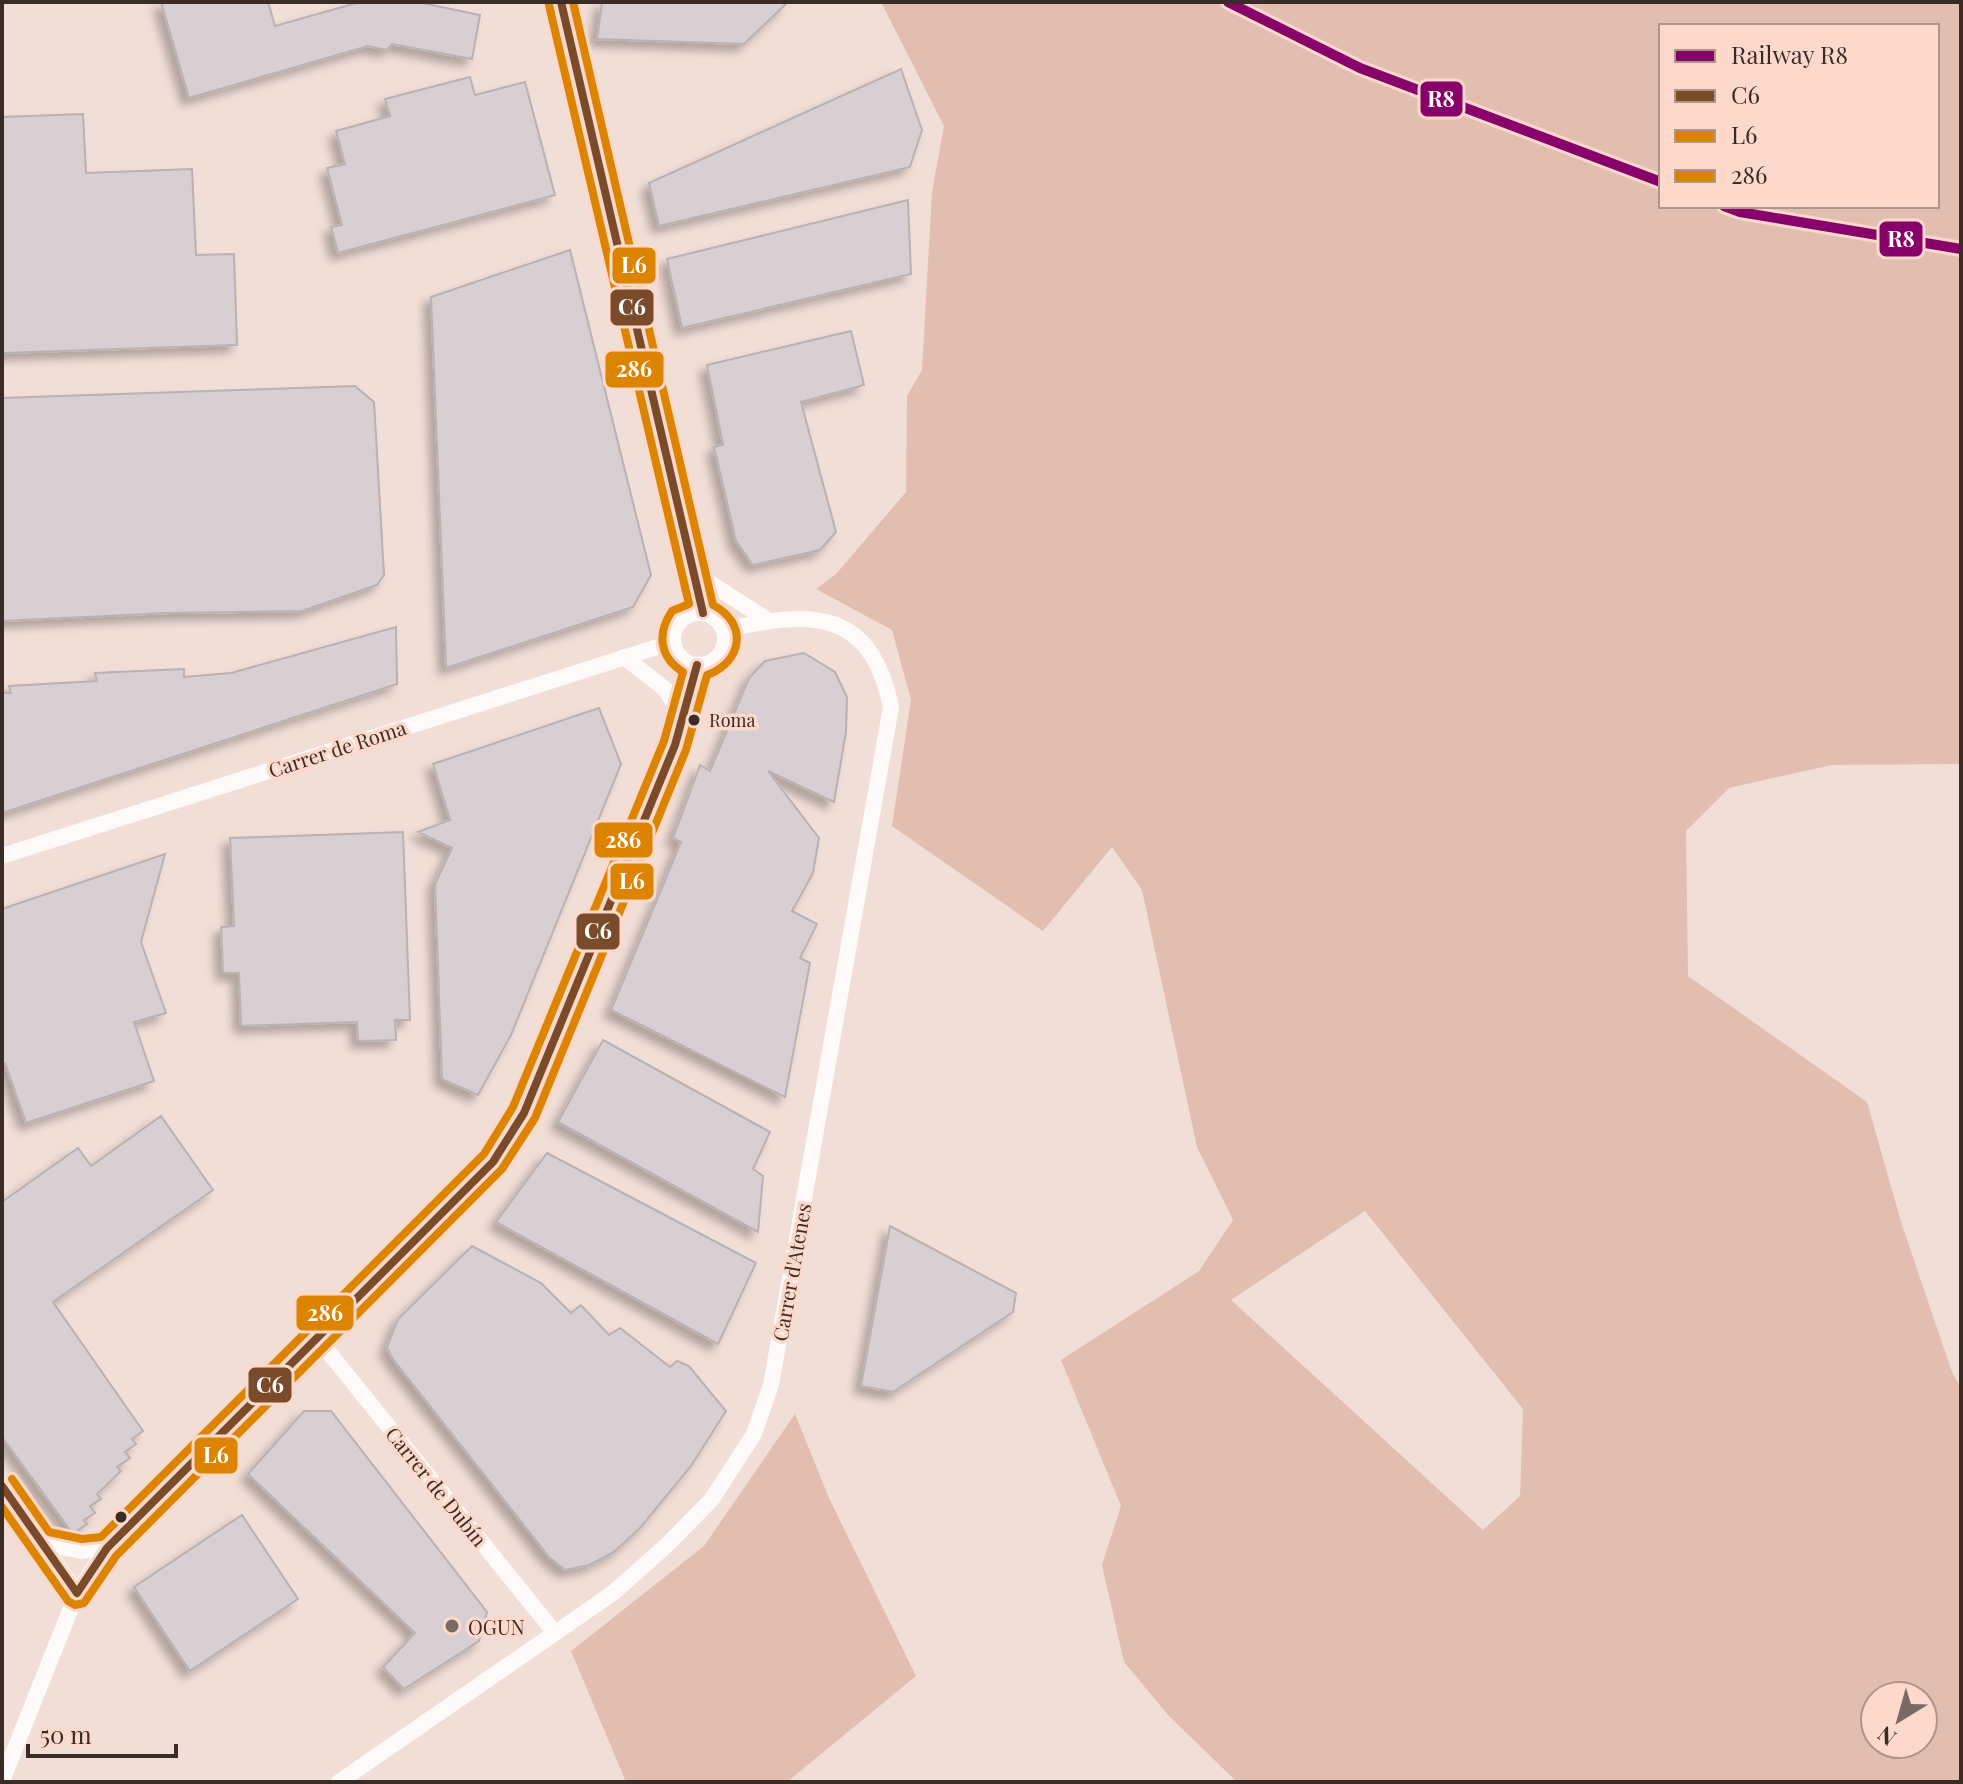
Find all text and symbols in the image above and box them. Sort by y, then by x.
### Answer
legend [1659,24,1939,208]
text: Railway R8 [1731,38,1848,70]
text: C6 [1731,78,1760,110]
line badge: R8 [1419,80,1464,118]
text: R8 [1427,83,1455,113]
text: L6 [1731,118,1758,150]
text: 286 [1731,158,1767,190]
line badge: R8 [1878,220,1924,258]
text: R8 [1887,223,1915,253]
line badge: L6 [611,246,657,285]
text: L6 [621,249,647,279]
line badge: C6 [609,288,655,327]
text: C6 [618,291,646,321]
line badge: 286 [604,350,665,389]
text: 286 [616,353,652,383]
place label: Roma [709,708,756,732]
marker: Roma [686,712,702,728]
street label: Carrer de Roma [265,713,409,783]
line badge: 286 [593,821,654,859]
text: 286 [605,824,641,854]
line badge: L6 [609,862,655,901]
text: L6 [619,865,645,895]
line badge: C6 [575,912,621,951]
text: C6 [584,915,612,945]
street label: Carrer d'Atenes [766,1201,816,1343]
line badge: 286 [295,1294,355,1332]
text: 286 [307,1297,343,1327]
line badge: C6 [247,1366,293,1404]
text: C6 [256,1369,284,1399]
street label: Carrer de Dubín [380,1421,494,1551]
line badge: L6 [193,1436,239,1475]
text: L6 [203,1439,229,1469]
unlabelled marker [113,1509,129,1525]
place label: OGUN [468,1613,525,1640]
marker: OGUN [443,1617,461,1635]
north arrow [1859,1680,1939,1760]
scale bar [28,1708,176,1758]
text: 50 m [40,1718,92,1750]
text: N [1871,1720,1902,1754]

